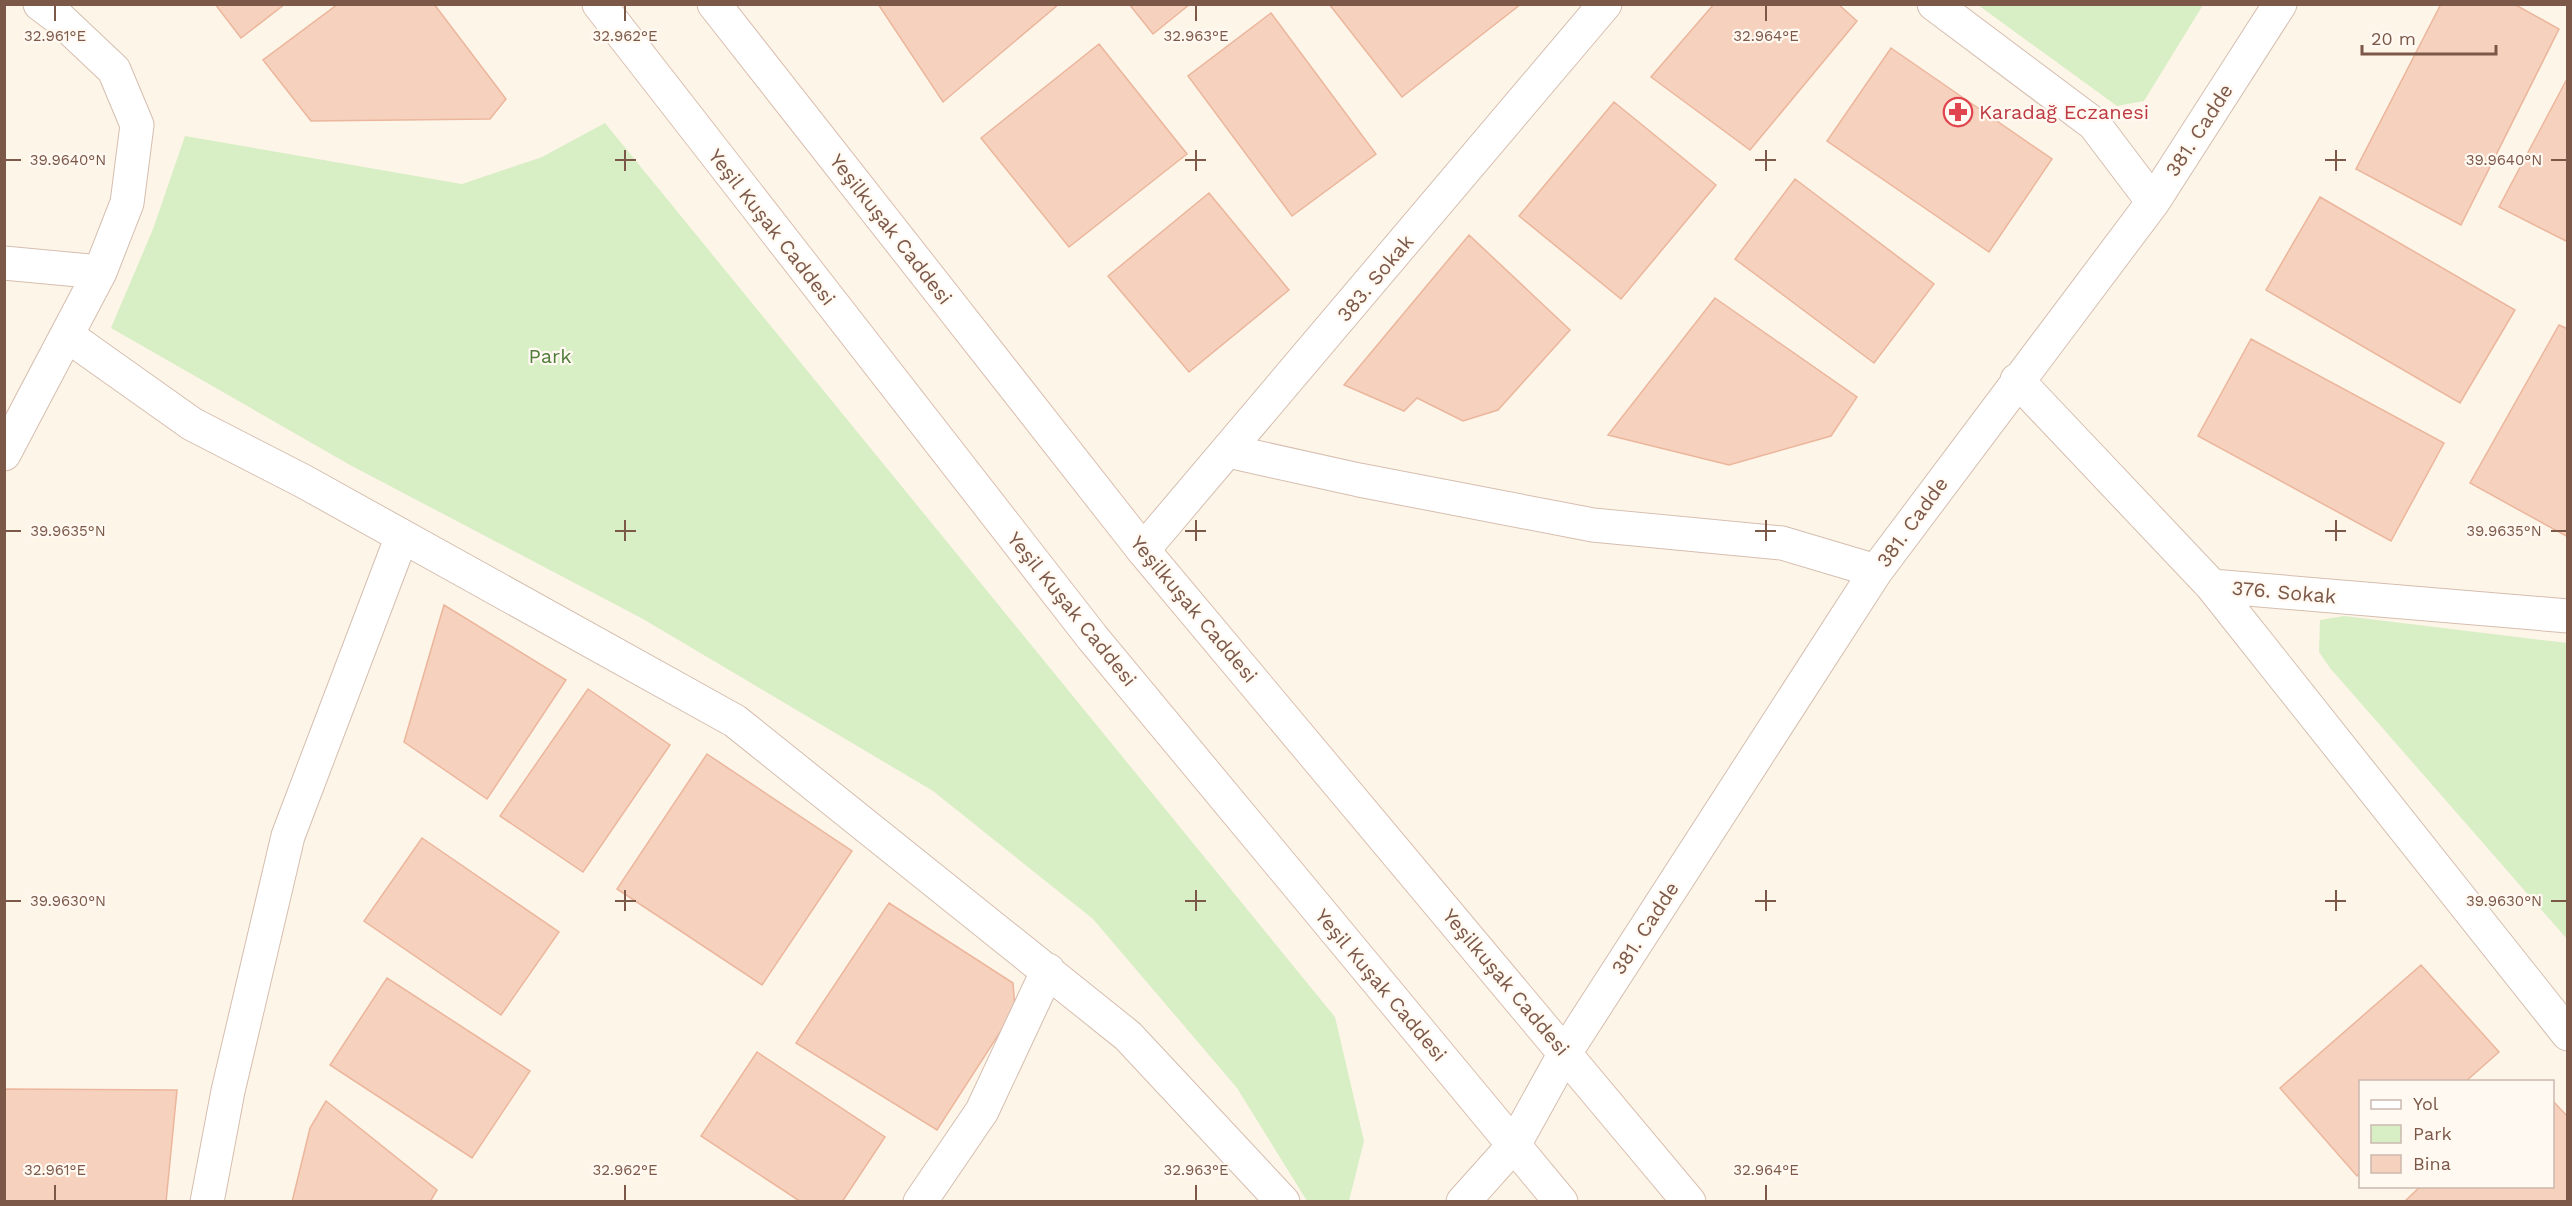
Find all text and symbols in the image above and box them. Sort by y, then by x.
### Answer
scale bar [2362,18,2496,56]
text: 32.961°E [24,27,86,45]
text: 32.962°E [592,27,658,45]
text: 32.963°E [1163,27,1229,45]
text: 32.964°E [1733,27,1799,45]
text: 20 m [2371,28,2416,49]
street label: 381. Cadde [2160,79,2238,181]
pharmacy icon: Karadağ Eczanesi [1942,96,1974,128]
place label: Karadağ Eczanesi [1979,100,2149,124]
street label: Yeşil Kuşak Caddesi [704,144,840,310]
street label: Yeşilkuşak Caddesi [825,149,957,309]
text: 39.9640°N [30,151,106,169]
text: 39.9640°N [2466,151,2542,169]
street label: 383. Sokak [1332,230,1418,326]
park label: Park [528,344,572,368]
street label: 381. Cadde [1871,472,1953,572]
text: 39.9635°N [30,522,106,540]
text: 39.9635°N [2466,522,2542,540]
street label: Yeşil Kuşak Caddesi [1002,527,1142,691]
street label: Yeşilkuşak Caddesi [1126,531,1262,687]
street label: 376. Sokak [2231,575,2337,609]
street label: 381. Cadde [1606,877,1684,979]
text: 39.9630°N [30,892,106,910]
text: 39.9630°N [2466,892,2542,910]
street label: Yeşil Kuşak Caddesi [1310,904,1452,1066]
street label: Yeşilkuşak Caddesi [1438,904,1574,1060]
legend [2359,1080,2554,1188]
text: Yol [2413,1093,2439,1114]
text: Park [2413,1123,2452,1144]
text: Bina [2413,1153,2451,1174]
text: 32.961°E [24,1161,86,1179]
text: 32.962°E [592,1161,658,1179]
text: 32.963°E [1163,1161,1229,1179]
text: 32.964°E [1733,1161,1799,1179]

